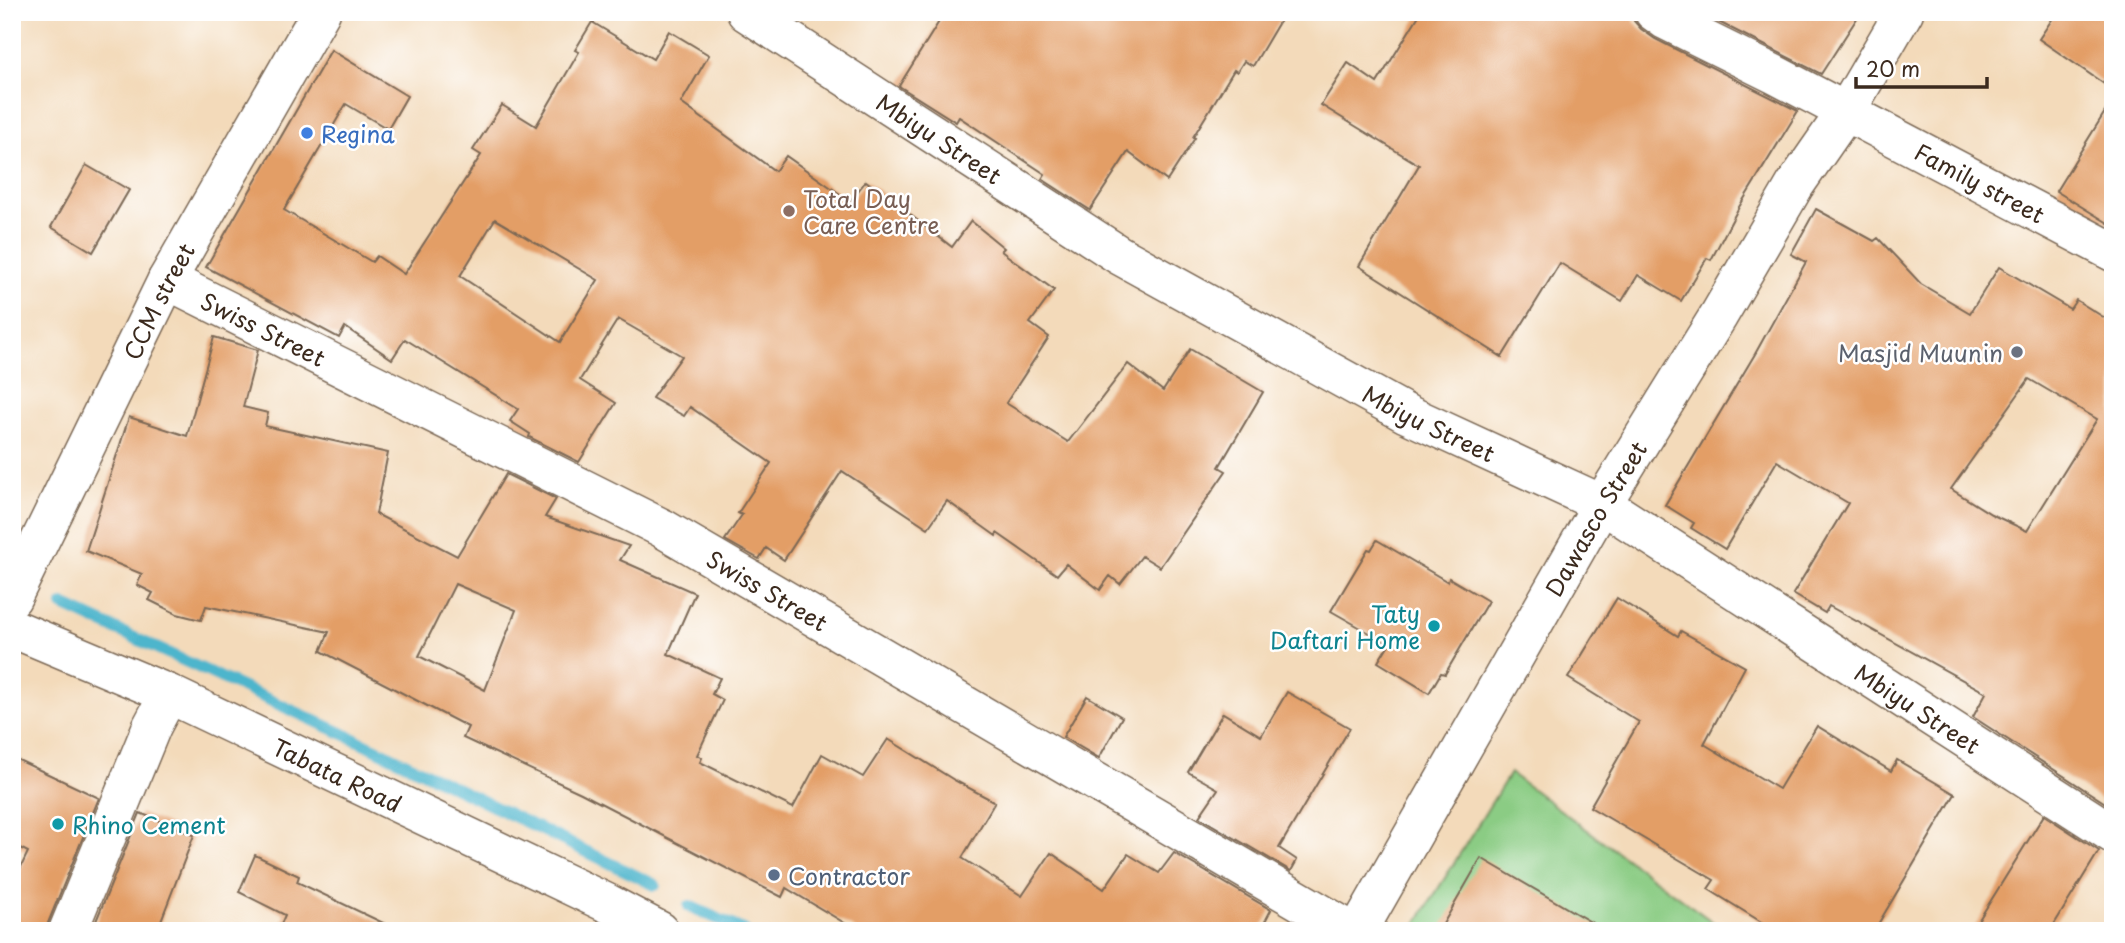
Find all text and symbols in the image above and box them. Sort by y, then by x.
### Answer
scale bar [1856,46,1987,90]
text: 20 m [1866,52,1920,84]
street label: Mbiyu Street [870,84,1009,192]
place label: Regina [321,116,395,151]
marker: Regina [299,125,315,141]
street label: Family street [1909,133,2051,231]
place label: Total Day Care Centre [803,181,940,242]
marker: Total Day Care Centre [781,203,797,219]
street label: CCM street [113,236,202,365]
street label: Swiss Street [195,282,332,374]
place label: Masjid Muunin [1838,335,2003,370]
marker: Masjid Muunin [2009,344,2025,360]
street label: Mbiyu Street [1357,376,1501,470]
street label: Dawasco Street [1536,434,1655,602]
street label: Swiss Street [700,541,835,639]
place label: Taty Daftari Home [1270,596,1420,657]
marker: Taty Daftari Home [1426,618,1442,634]
street label: Mbiyu Street [1848,654,1988,762]
street label: Tabata Road [267,729,408,820]
place label: Rhino Cement [72,807,226,842]
marker: Rhino Cement [50,816,66,832]
place label: Contractor [788,858,910,893]
marker: Contractor [766,867,782,883]

